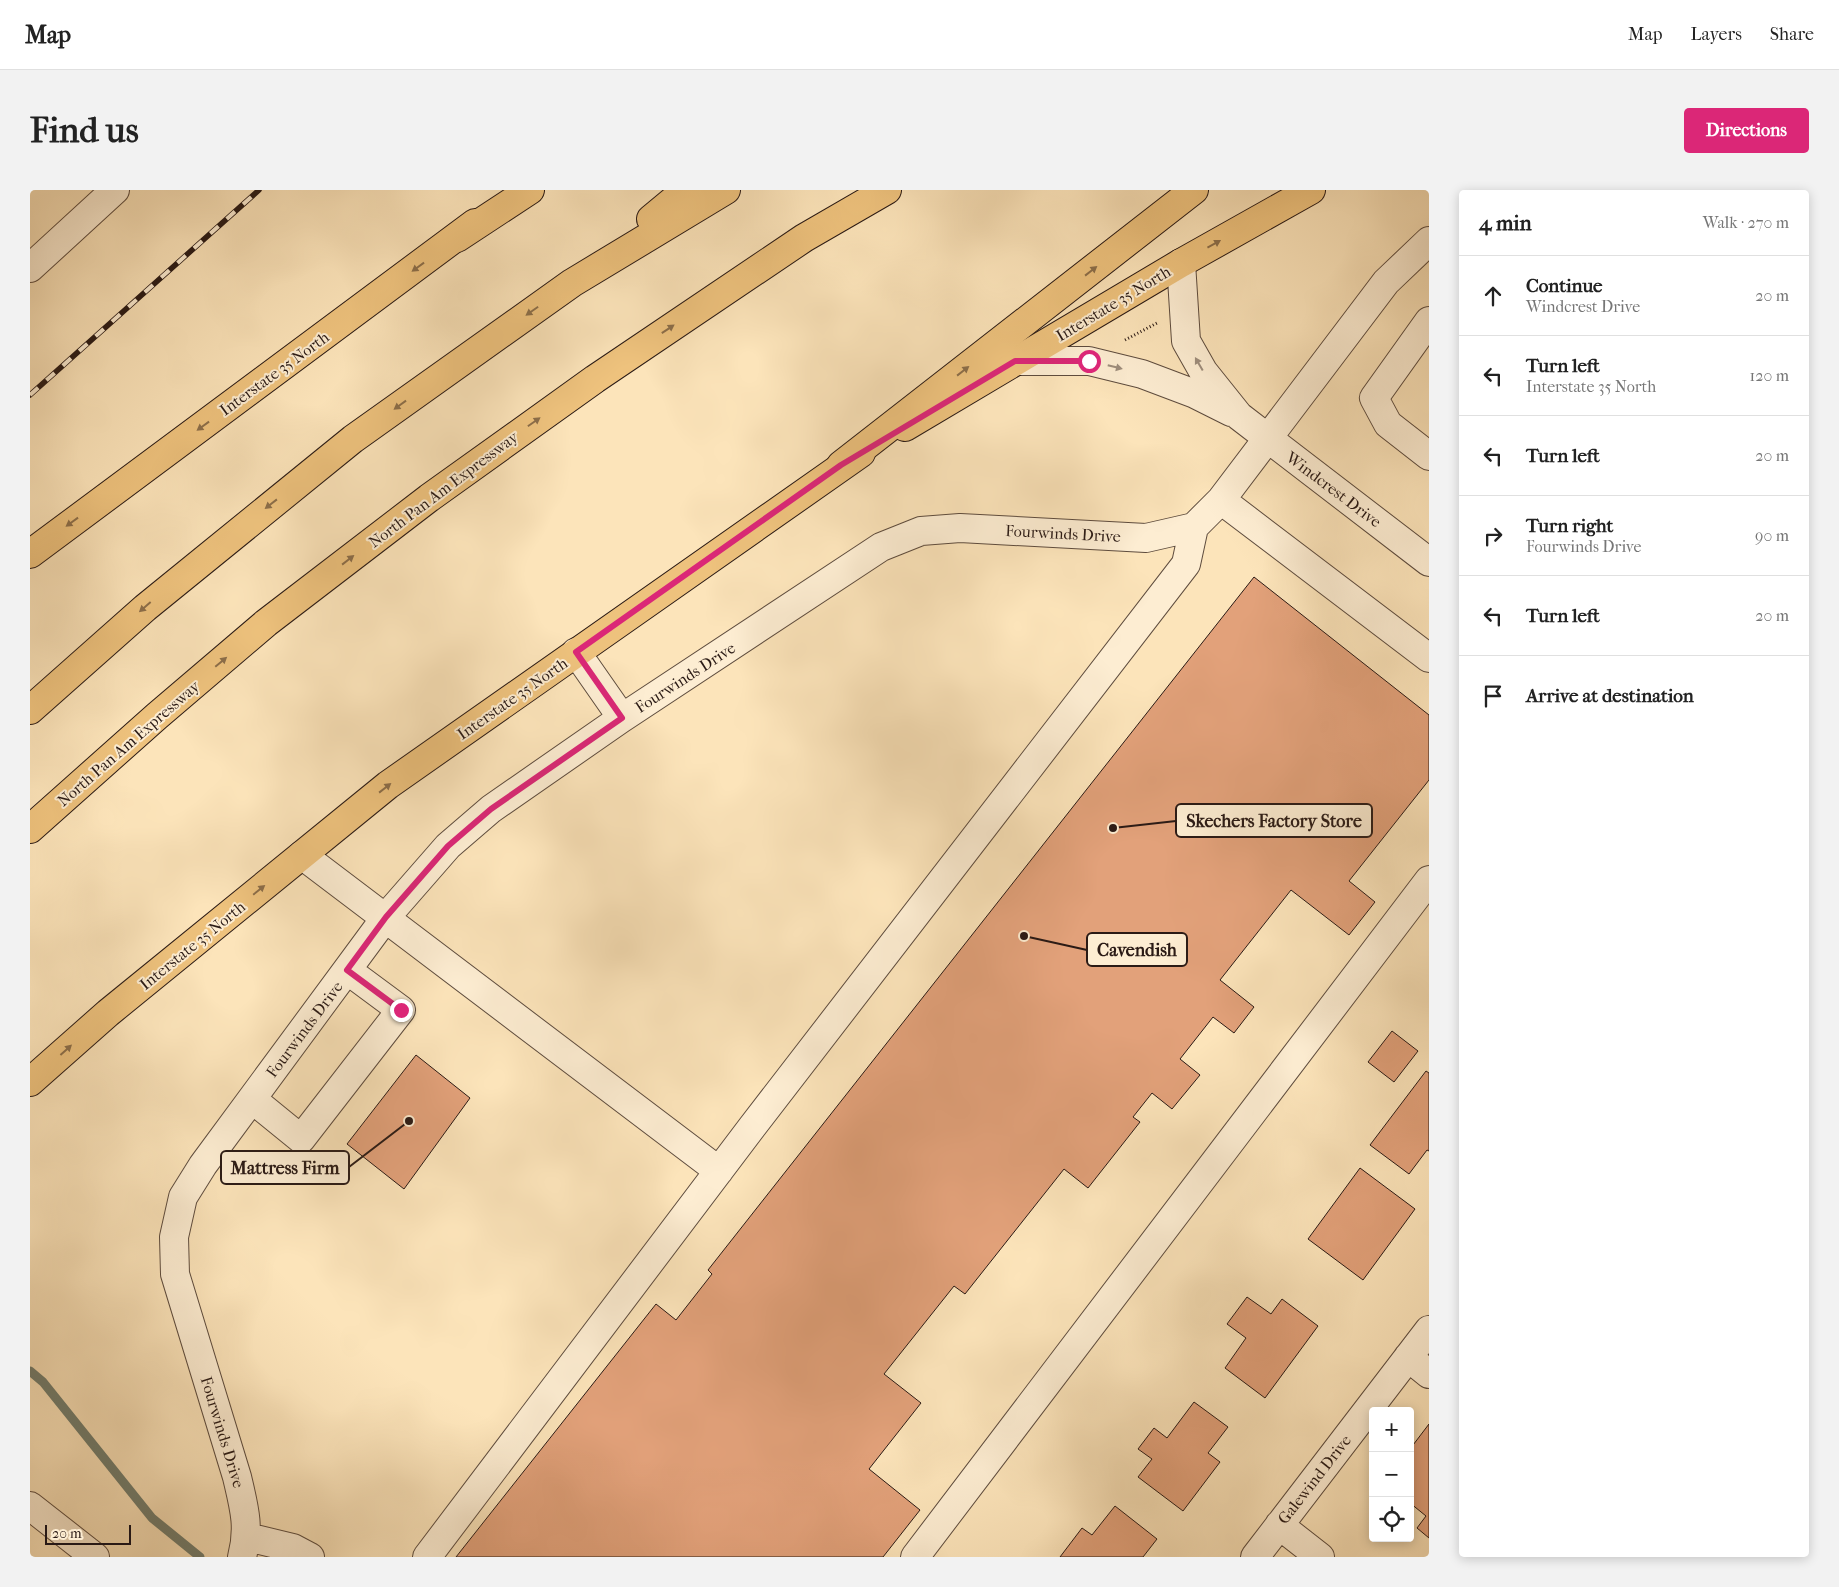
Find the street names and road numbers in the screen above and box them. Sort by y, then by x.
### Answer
street label: Interstate 35 North [1053,262,1174,345]
street label: Interstate 35 North [216,327,333,419]
street label: North Pan Am Expressway [365,427,522,552]
street label: Windcrest Drive [1282,447,1385,531]
street label: Fourwinds Drive [1005,521,1121,546]
street label: Fourwinds Drive [632,638,739,717]
street label: Interstate 35 North [453,653,571,744]
street label: North Pan Am Expressway [53,676,204,810]
street label: Interstate 35 North [136,897,249,994]
street label: Fourwinds Drive [262,977,347,1081]
street label: Fourwinds Drive [197,1374,249,1490]
street label: Galewind Drive [1274,1431,1355,1528]

